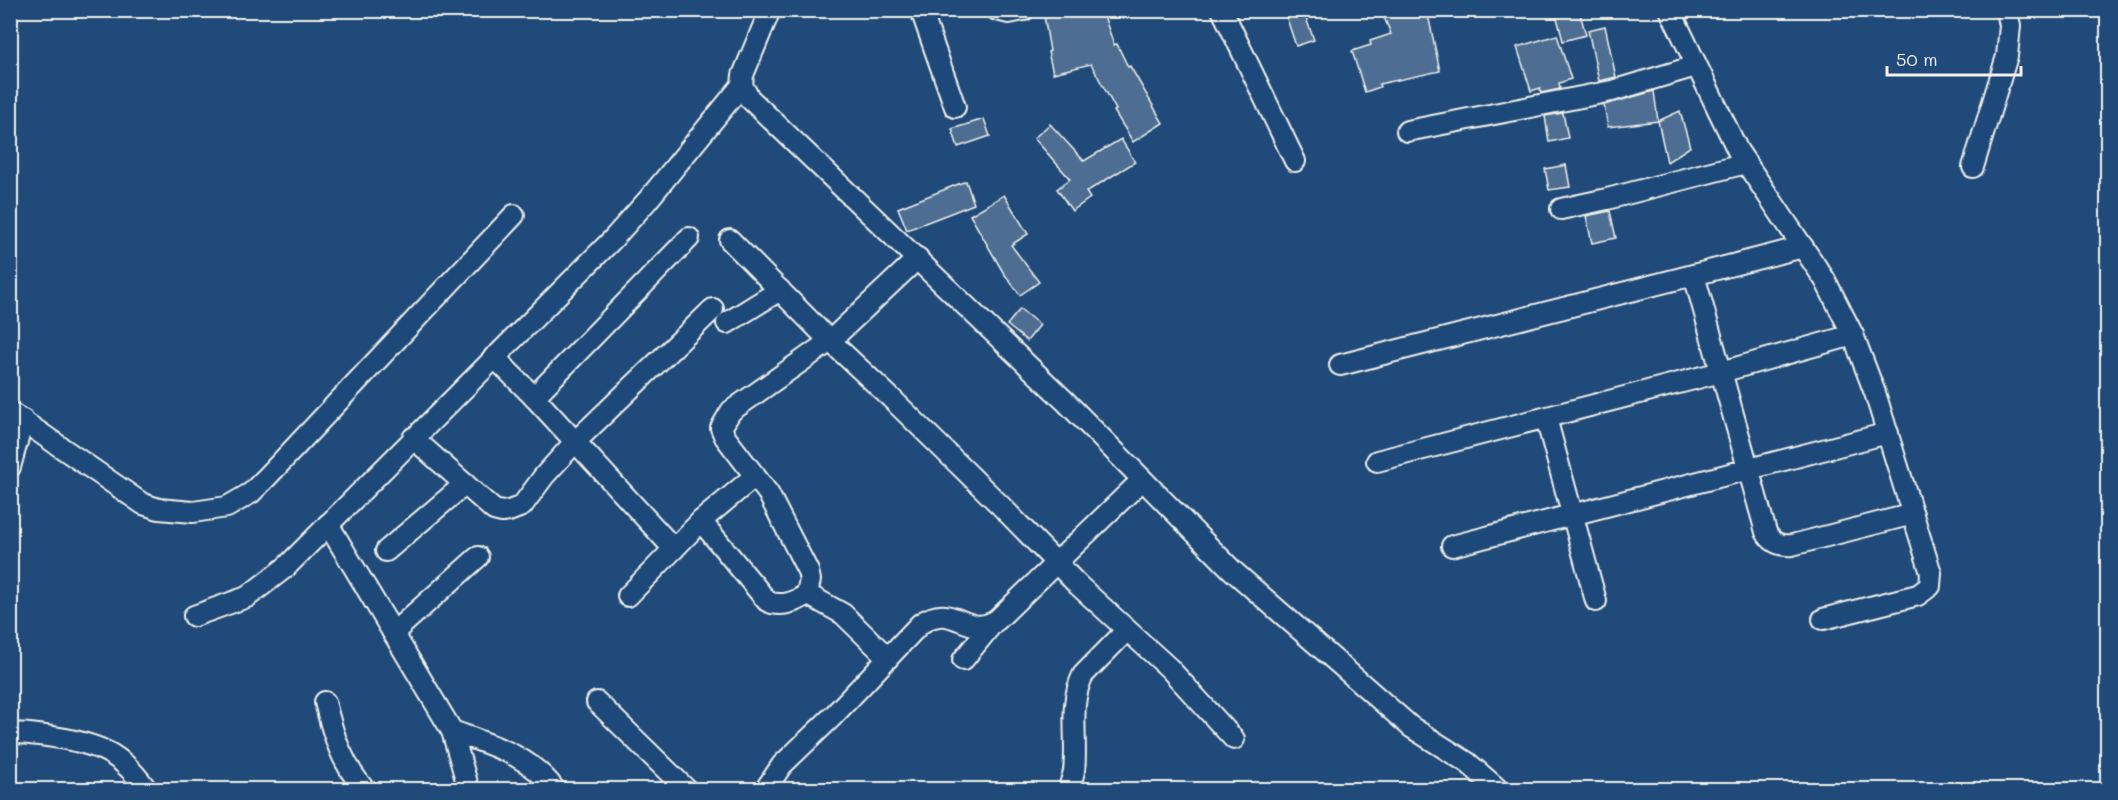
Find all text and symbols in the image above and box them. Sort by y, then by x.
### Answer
scale bar [1887,39,2020,77]
text: 50 m [1896,47,1938,71]

